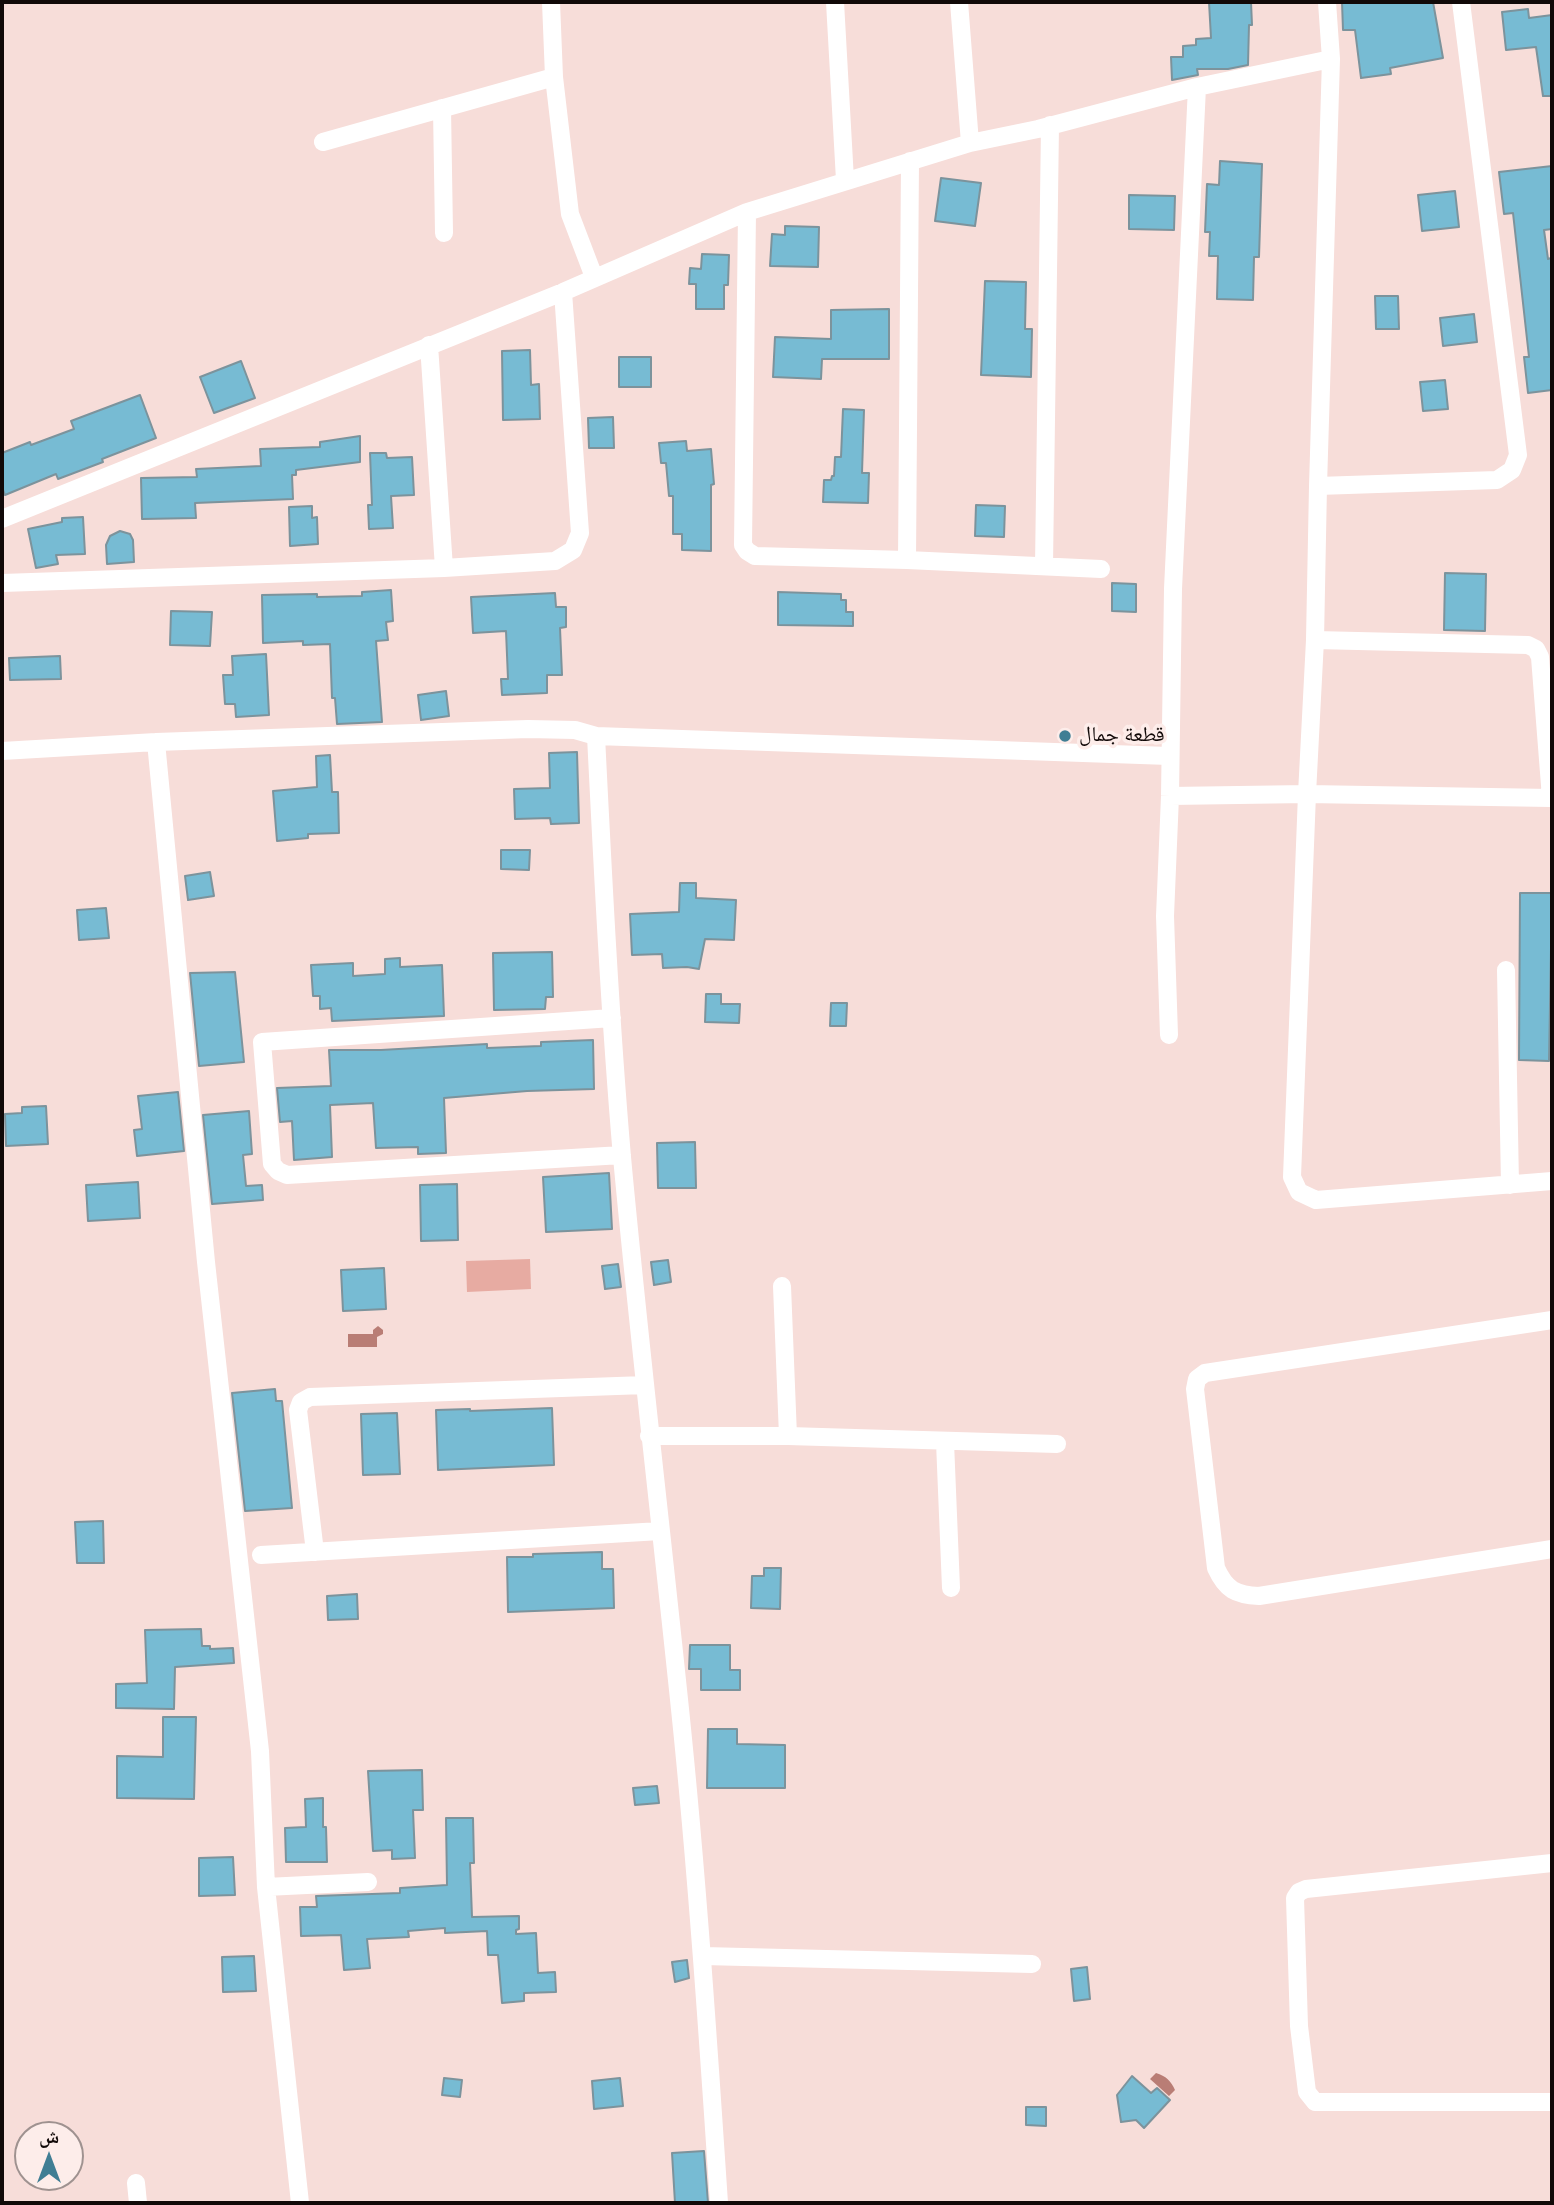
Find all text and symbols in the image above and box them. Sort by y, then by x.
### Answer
place label: قطعة جمال [1079,723,1164,749]
marker: قطعة جمال [1057,728,1073,744]
north arrow [14,2121,84,2191]
text: ش [39,2124,59,2150]

